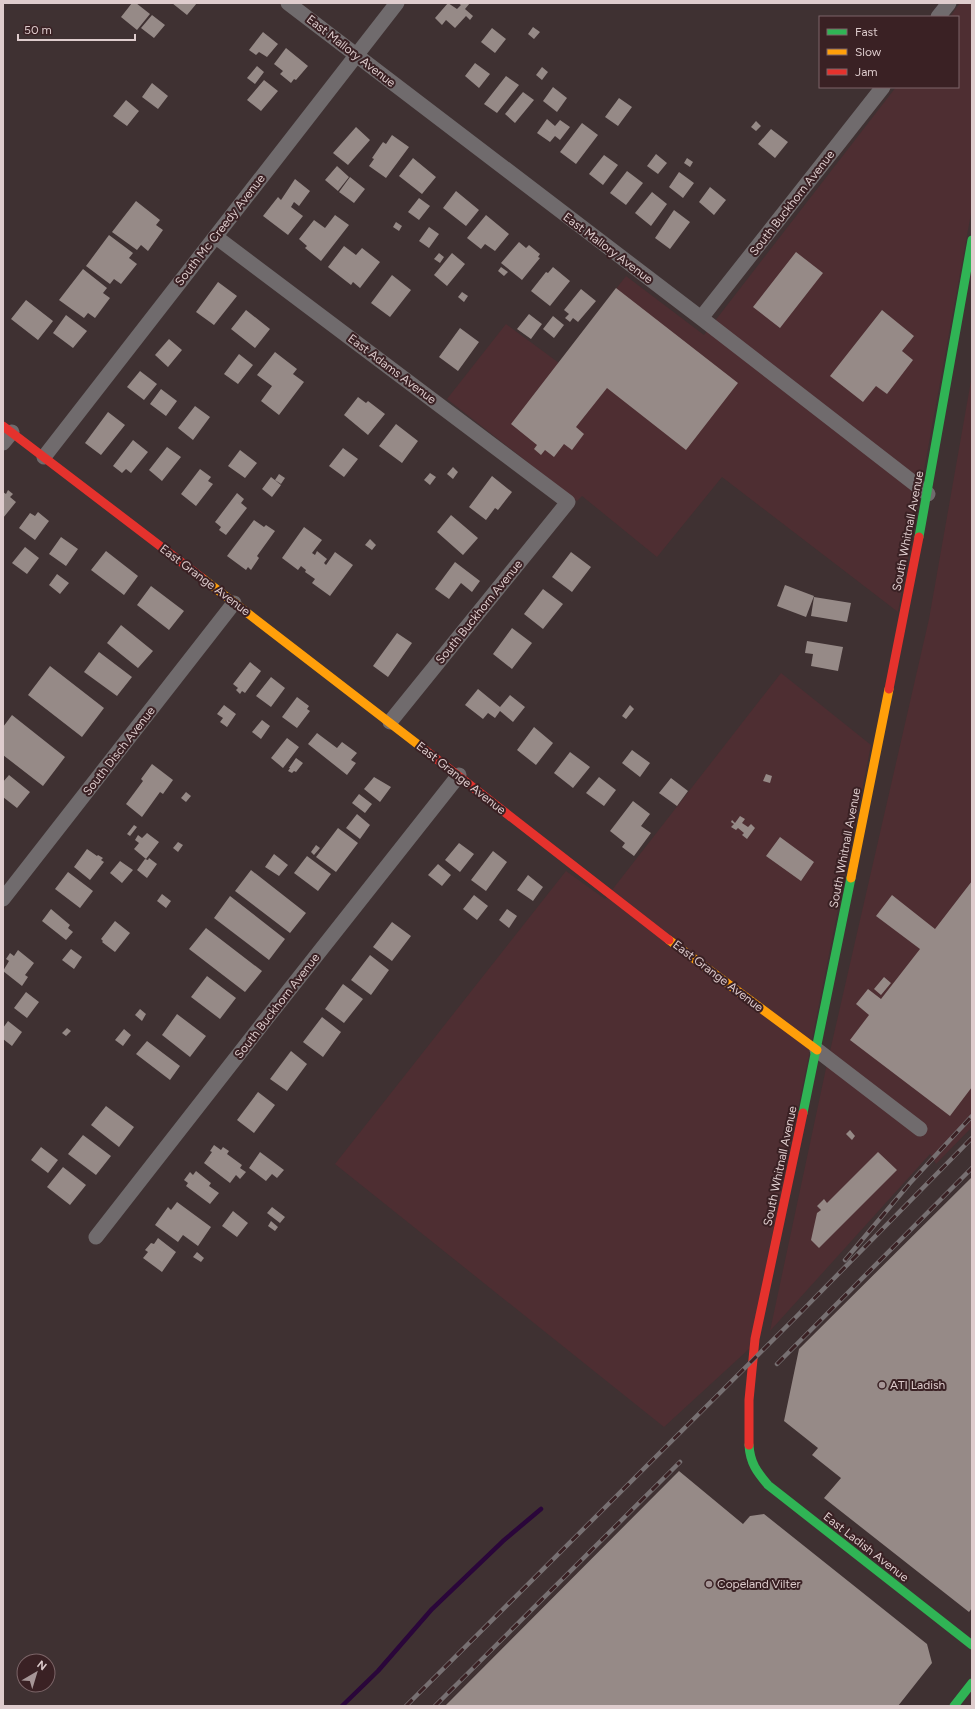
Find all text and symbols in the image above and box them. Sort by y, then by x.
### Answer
street label: East Mallory Avenue [304,12,399,90]
scale bar [18,16,135,42]
legend [819,16,959,88]
text: 50 m [24,23,52,37]
text: Fast [855,25,878,39]
text: Slow [855,45,882,59]
text: Jam [855,65,878,79]
street label: South Buckhorn Avenue [747,147,838,258]
street label: South Mc Creedy Avenue [172,171,268,288]
street label: East Mallory Avenue [560,210,656,287]
street label: East Adams Avenue [345,331,439,407]
street label: South Whitnall Avenue [889,469,927,592]
street label: East Grange Avenue [157,541,253,619]
street label: South Buckhorn Avenue [433,557,525,667]
street label: South Disch Avenue [80,704,158,798]
street label: East Grange Avenue [414,739,509,817]
street label: South Whitnall Avenue [826,786,864,909]
street label: East Grange Avenue [670,937,766,1015]
street label: South Buckhorn Avenue [232,950,323,1061]
street label: South Whitnall Avenue [760,1104,800,1227]
place label: ATI Ladish [890,1378,946,1392]
marker: ATI Ladish [877,1380,887,1390]
street label: East Ladish Avenue [821,1509,912,1585]
place label: Copeland Vilter [717,1577,801,1591]
marker: Copeland Vilter [704,1579,714,1589]
north arrow [16,1653,56,1693]
text: N [34,1658,49,1673]

